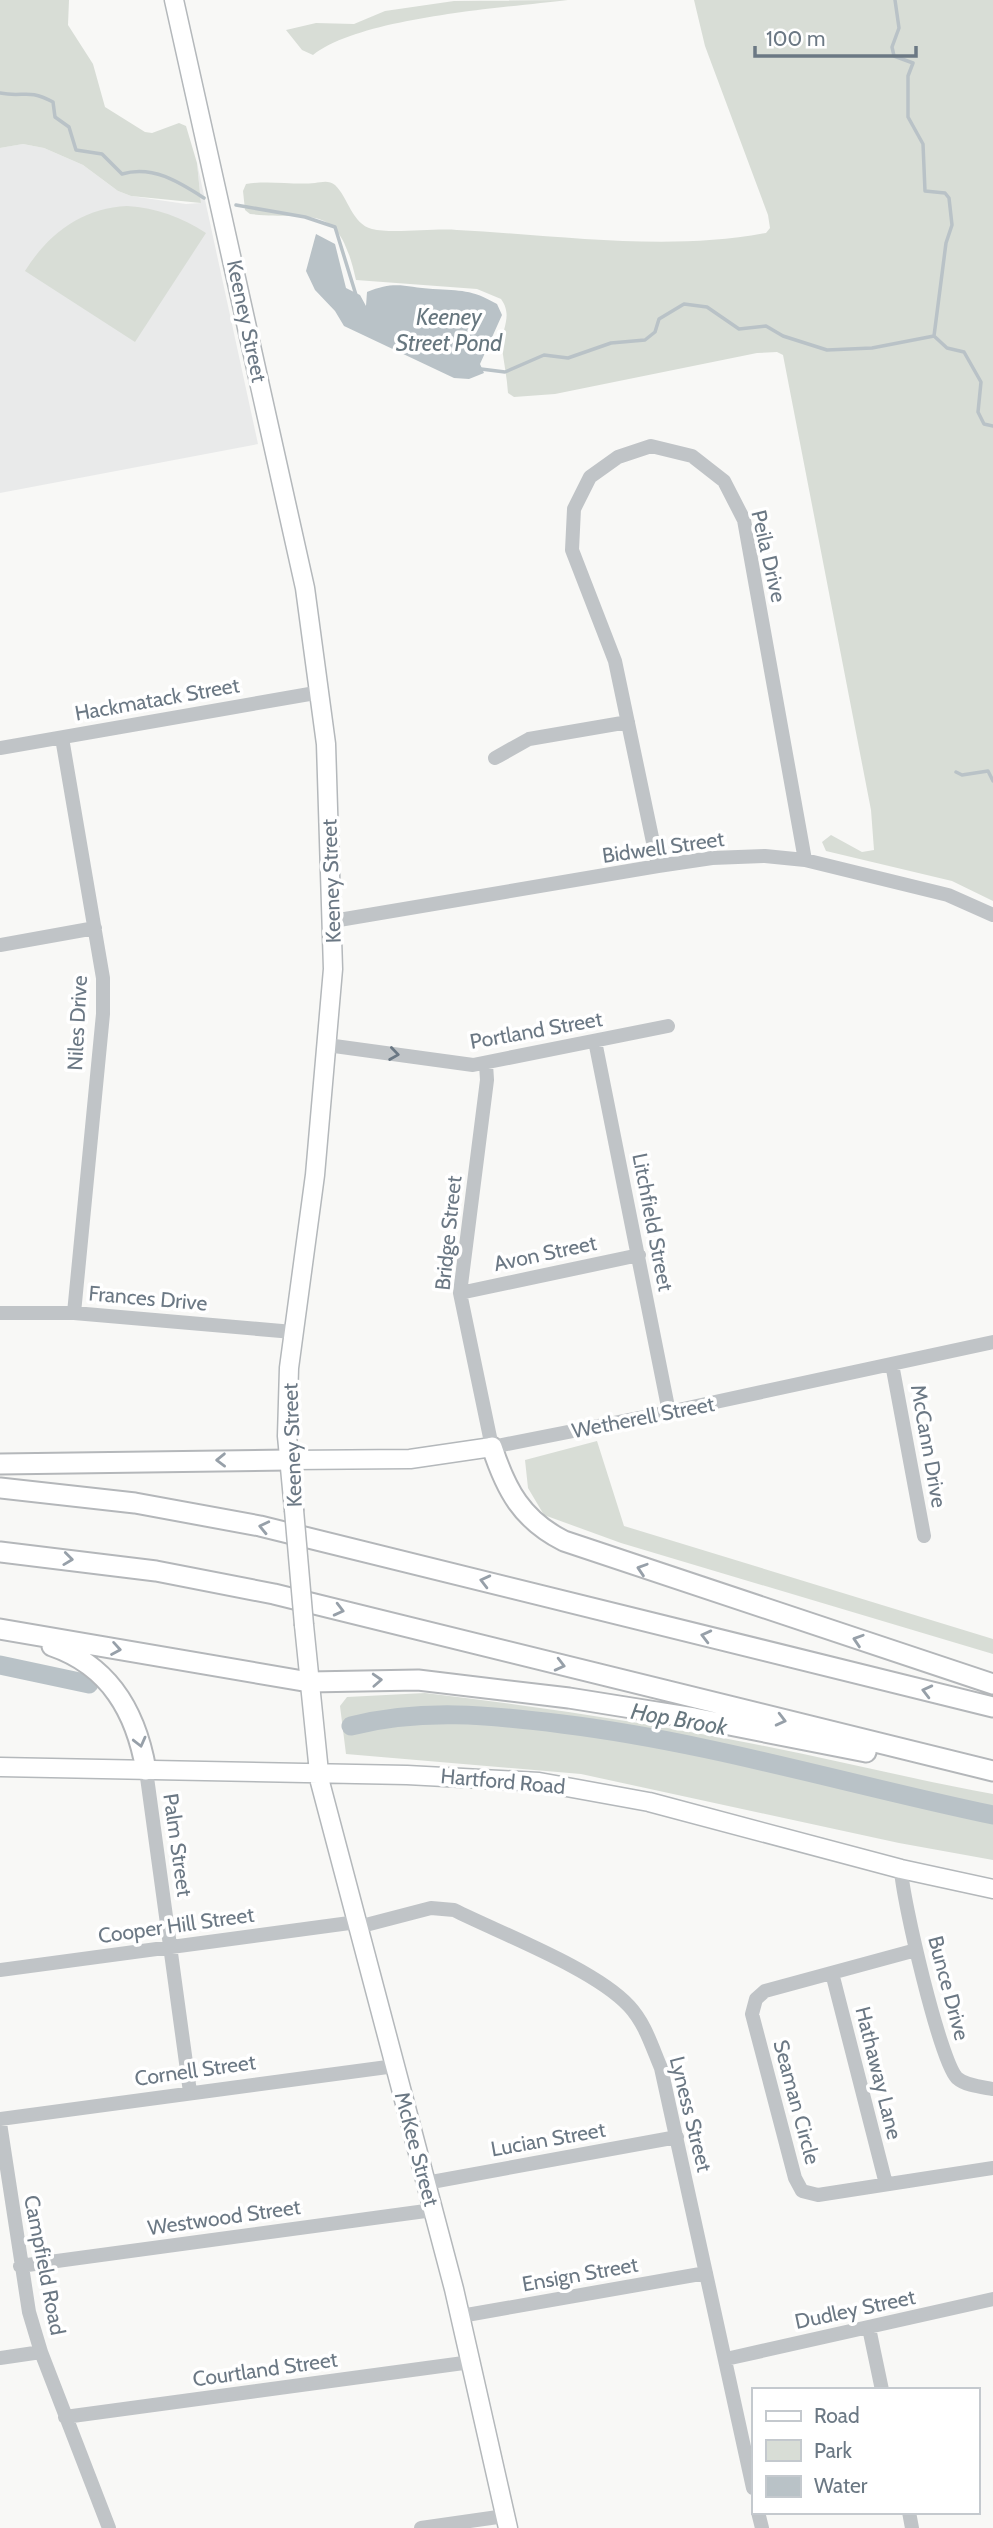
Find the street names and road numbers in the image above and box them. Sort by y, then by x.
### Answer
street label: Keeney Street [222,258,272,384]
street label: Peila Drive [746,507,792,605]
street label: Hackmatack Street [73,672,241,726]
street label: Keeney Street [316,818,346,944]
street label: Bidwell Street [600,826,726,868]
street label: Niles Drive [62,975,92,1071]
street label: Portland Street [468,1006,604,1054]
street label: Litchfield Street [627,1151,679,1293]
street label: Bridge Street [430,1174,466,1292]
street label: Avon Street [491,1230,599,1276]
street label: Frances Drive [88,1280,209,1316]
street label: Keeney Street [277,1382,307,1508]
street label: McCann Drive [906,1383,952,1510]
street label: Wetherell Street [570,1391,716,1443]
street label: Hartford Road [440,1763,566,1799]
street label: Palm Street [158,1792,198,1898]
street label: Cooper Hill Street [96,1902,256,1948]
street label: Bunce Drive [923,1933,975,2043]
street label: Hathaway Lane [850,2004,908,2142]
street label: Seaman Circle [768,2037,826,2167]
street label: Cornell Street [133,2049,257,2091]
street label: Lyness Street [665,2054,717,2174]
street label: McKee Street [390,2089,444,2209]
street label: Lucian Street [489,2117,607,2161]
street label: Campfield Road [19,2193,71,2337]
street label: Westwood Street [146,2194,302,2240]
street label: Ensign Street [520,2252,640,2296]
street label: Dudley Street [792,2284,918,2334]
street label: Courtland Street [191,2346,339,2392]

